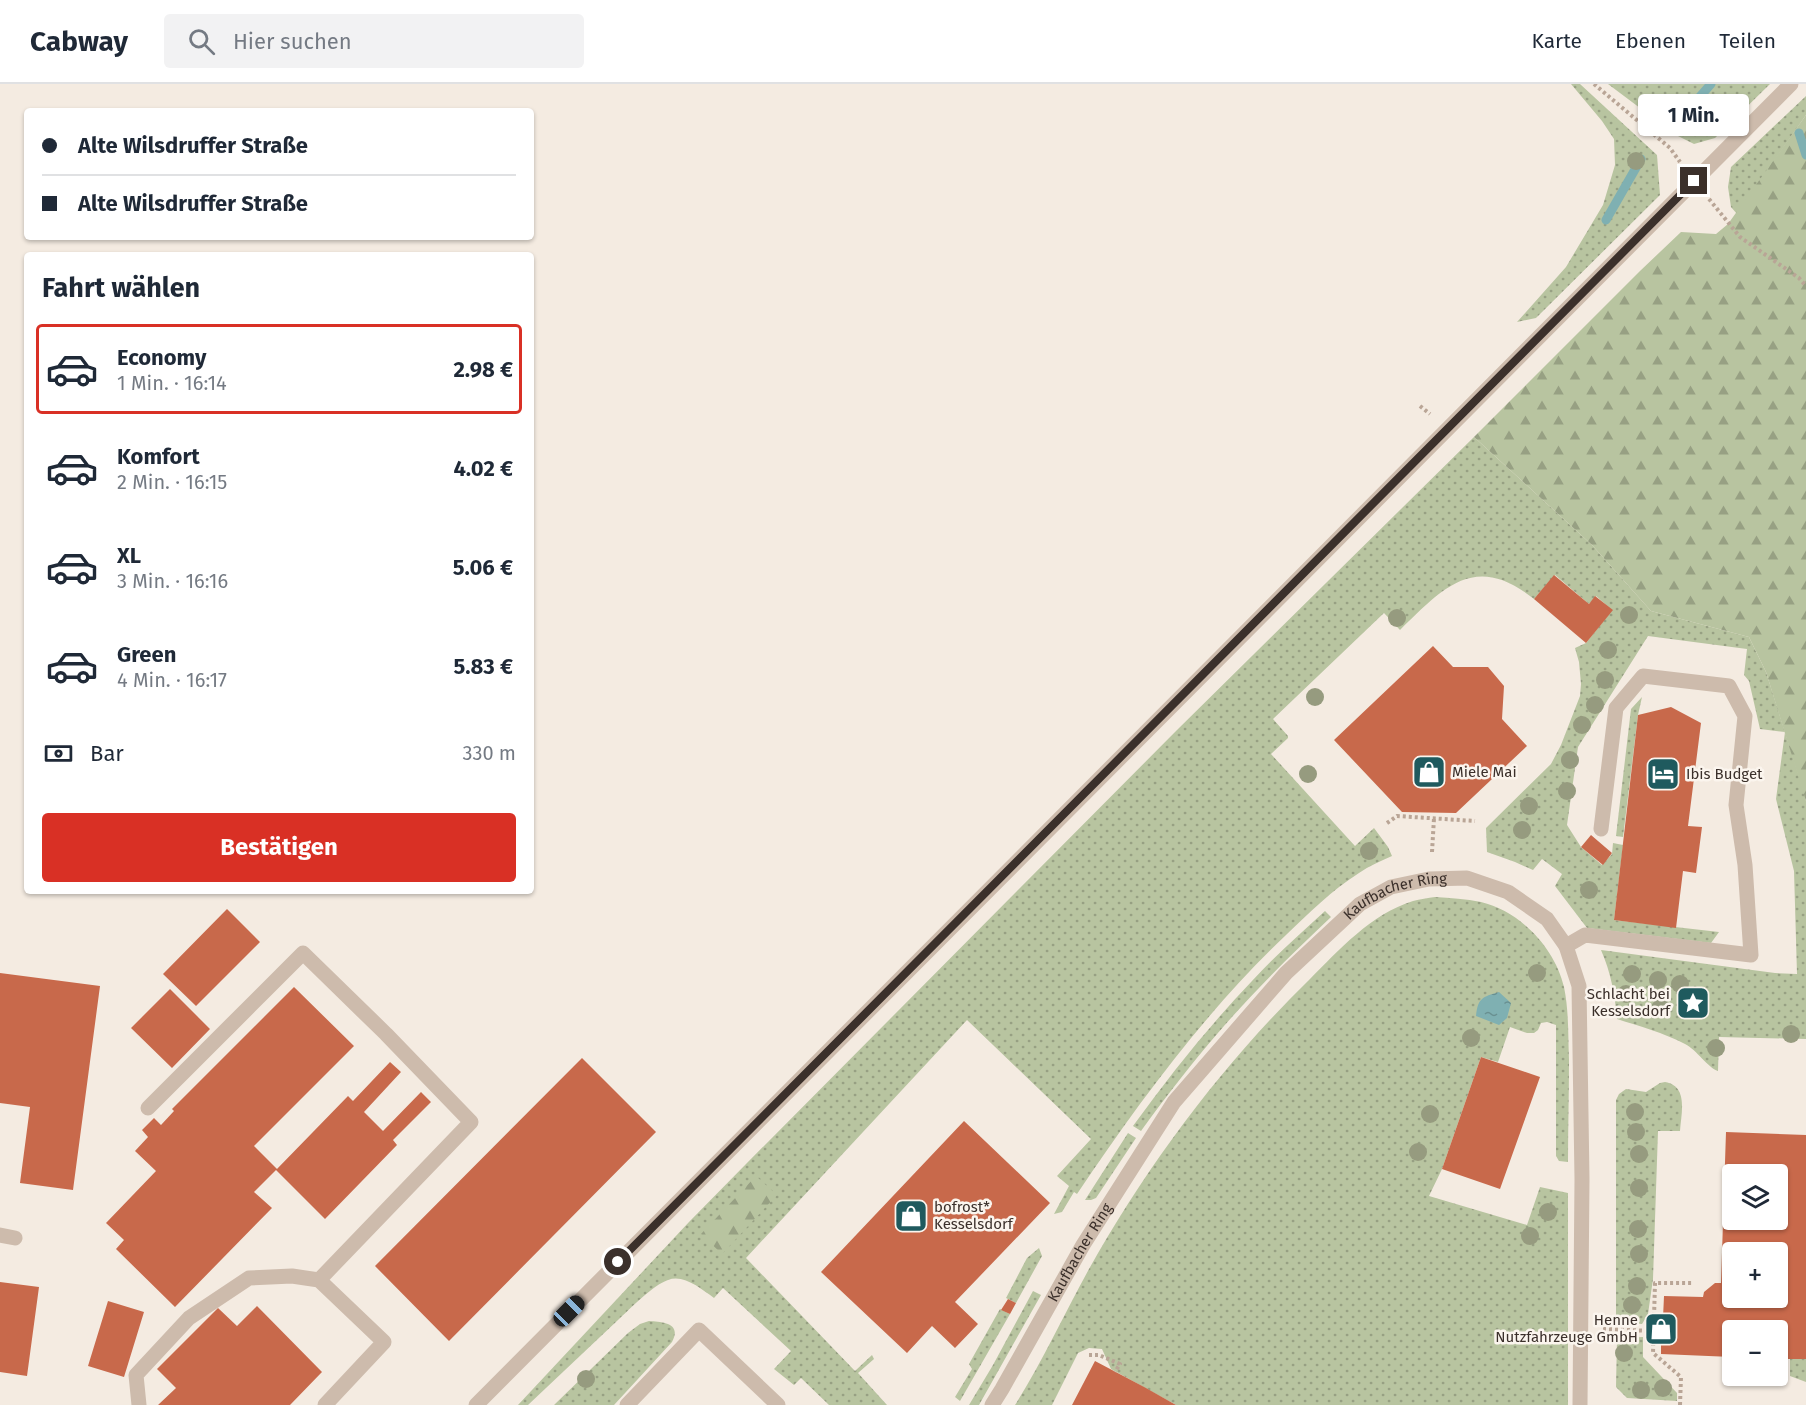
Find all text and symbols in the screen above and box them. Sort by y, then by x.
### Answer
search box [164,14,584,68]
text: Cabway [30,25,128,58]
icon: search [185,25,218,58]
text: Hier suchen [233,28,352,55]
text: Karte [1531,28,1582,54]
text: Ebenen [1615,28,1686,54]
text: Teilen [1719,28,1776,54]
callout: 1 Min. [1638,94,1750,136]
text: 1 Min. [1668,103,1719,127]
text: Alte Wilsdruffer Straße [78,132,308,159]
route end [1680,167,1707,194]
text: Alte Wilsdruffer Straße [78,190,308,217]
text: Fahrt wählen [42,272,200,304]
icon: car [45,342,99,396]
text: Economy [117,344,206,371]
text: 2.98 € [454,356,513,383]
text: 1 Min. · 16:14 [117,371,227,395]
icon: car [45,441,99,495]
text: Komfort [117,443,200,470]
text: 4.02 € [453,455,513,482]
text: 2 Min. · 16:15 [117,470,227,494]
icon: car [45,540,99,594]
text: XL [117,542,141,569]
text: 5.06 € [453,554,513,581]
text: 3 Min. · 16:16 [117,569,228,593]
icon: car [45,639,99,693]
text: Green [117,641,176,668]
text: 5.83 € [453,653,513,680]
text: 4 Min. · 16:17 [117,668,227,692]
icon: cash [42,737,75,770]
text: Bar [90,740,124,767]
text: 330 m [462,741,516,765]
shop icon: Miele Mai [1411,754,1447,790]
hotel icon: Ibis Budget [1645,756,1681,792]
place label: Miele Mai [1452,763,1517,781]
place label: Ibis Budget [1686,765,1763,783]
button: Bestätigen [42,813,516,882]
street label: Kaufbacher Ring [1340,870,1447,924]
place label: Schlacht bei Kesselsdorf [1587,985,1671,1020]
place icon: Schlacht bei Kesselsdorf [1675,985,1711,1021]
map controls [1722,1164,1788,1386]
button: layers [1722,1164,1788,1230]
shop icon: bofrost* Kesselsdorf [893,1198,929,1234]
place label: bofrost* Kesselsdorf [934,1198,1014,1233]
street label: Kaufbacher Ring [1044,1200,1116,1305]
button: + [1722,1242,1788,1308]
route start [604,1248,631,1275]
car [550,1292,588,1330]
place label: Henne Nutzfahrzeuge GmbH [1495,1311,1638,1346]
shop icon: Henne Nutzfahrzeuge GmbH [1643,1311,1679,1347]
button: − [1722,1320,1788,1386]

